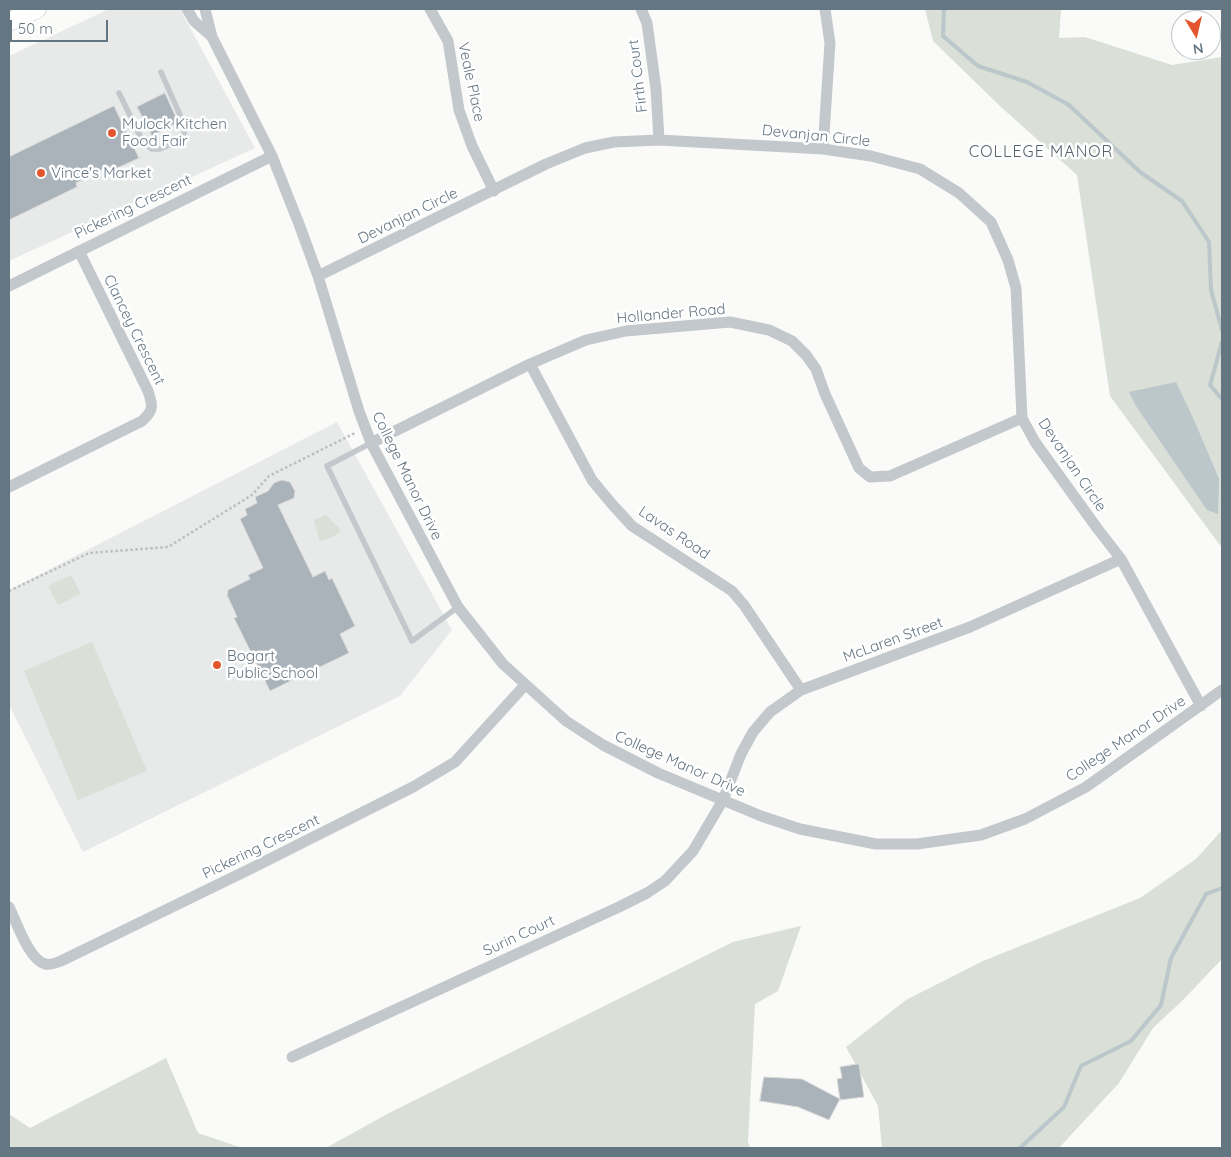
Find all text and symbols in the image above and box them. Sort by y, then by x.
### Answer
scale bar [12,10,110,42]
north arrow [1171,10,1221,60]
text: 50 m [18,19,53,38]
street label: Firth Court [625,38,651,114]
text: N [1192,39,1205,59]
street label: Veale Place [454,41,488,123]
place label: Mulock Kitchen Food Fair [122,115,227,150]
street label: Devanjan Circle [761,121,871,151]
marker: Mulock Kitchen Food Fair [106,127,118,139]
district label: COLLEGE MANOR [967,142,1115,162]
place label: Vince's Market [51,164,152,182]
marker: Vince's Market [35,167,47,179]
street label: Pickering Crescent [72,171,194,243]
street label: Devanjan Circle [355,184,461,248]
street label: Clancey Crescent [99,272,169,388]
street label: Hollander Road [616,300,726,328]
street label: College Manor Drive [368,409,446,543]
street label: Devanjan Circle [1034,415,1110,515]
street label: Lavas Road [635,503,713,563]
street label: McLaren Street [841,614,945,666]
place label: Bogart Public School [227,647,318,682]
marker: Bogart Public School [211,659,223,671]
street label: College Manor Drive [1063,692,1189,786]
street label: College Manor Drive [612,727,748,801]
street label: Pickering Crescent [200,811,322,883]
street label: Surin Court [480,912,558,960]

